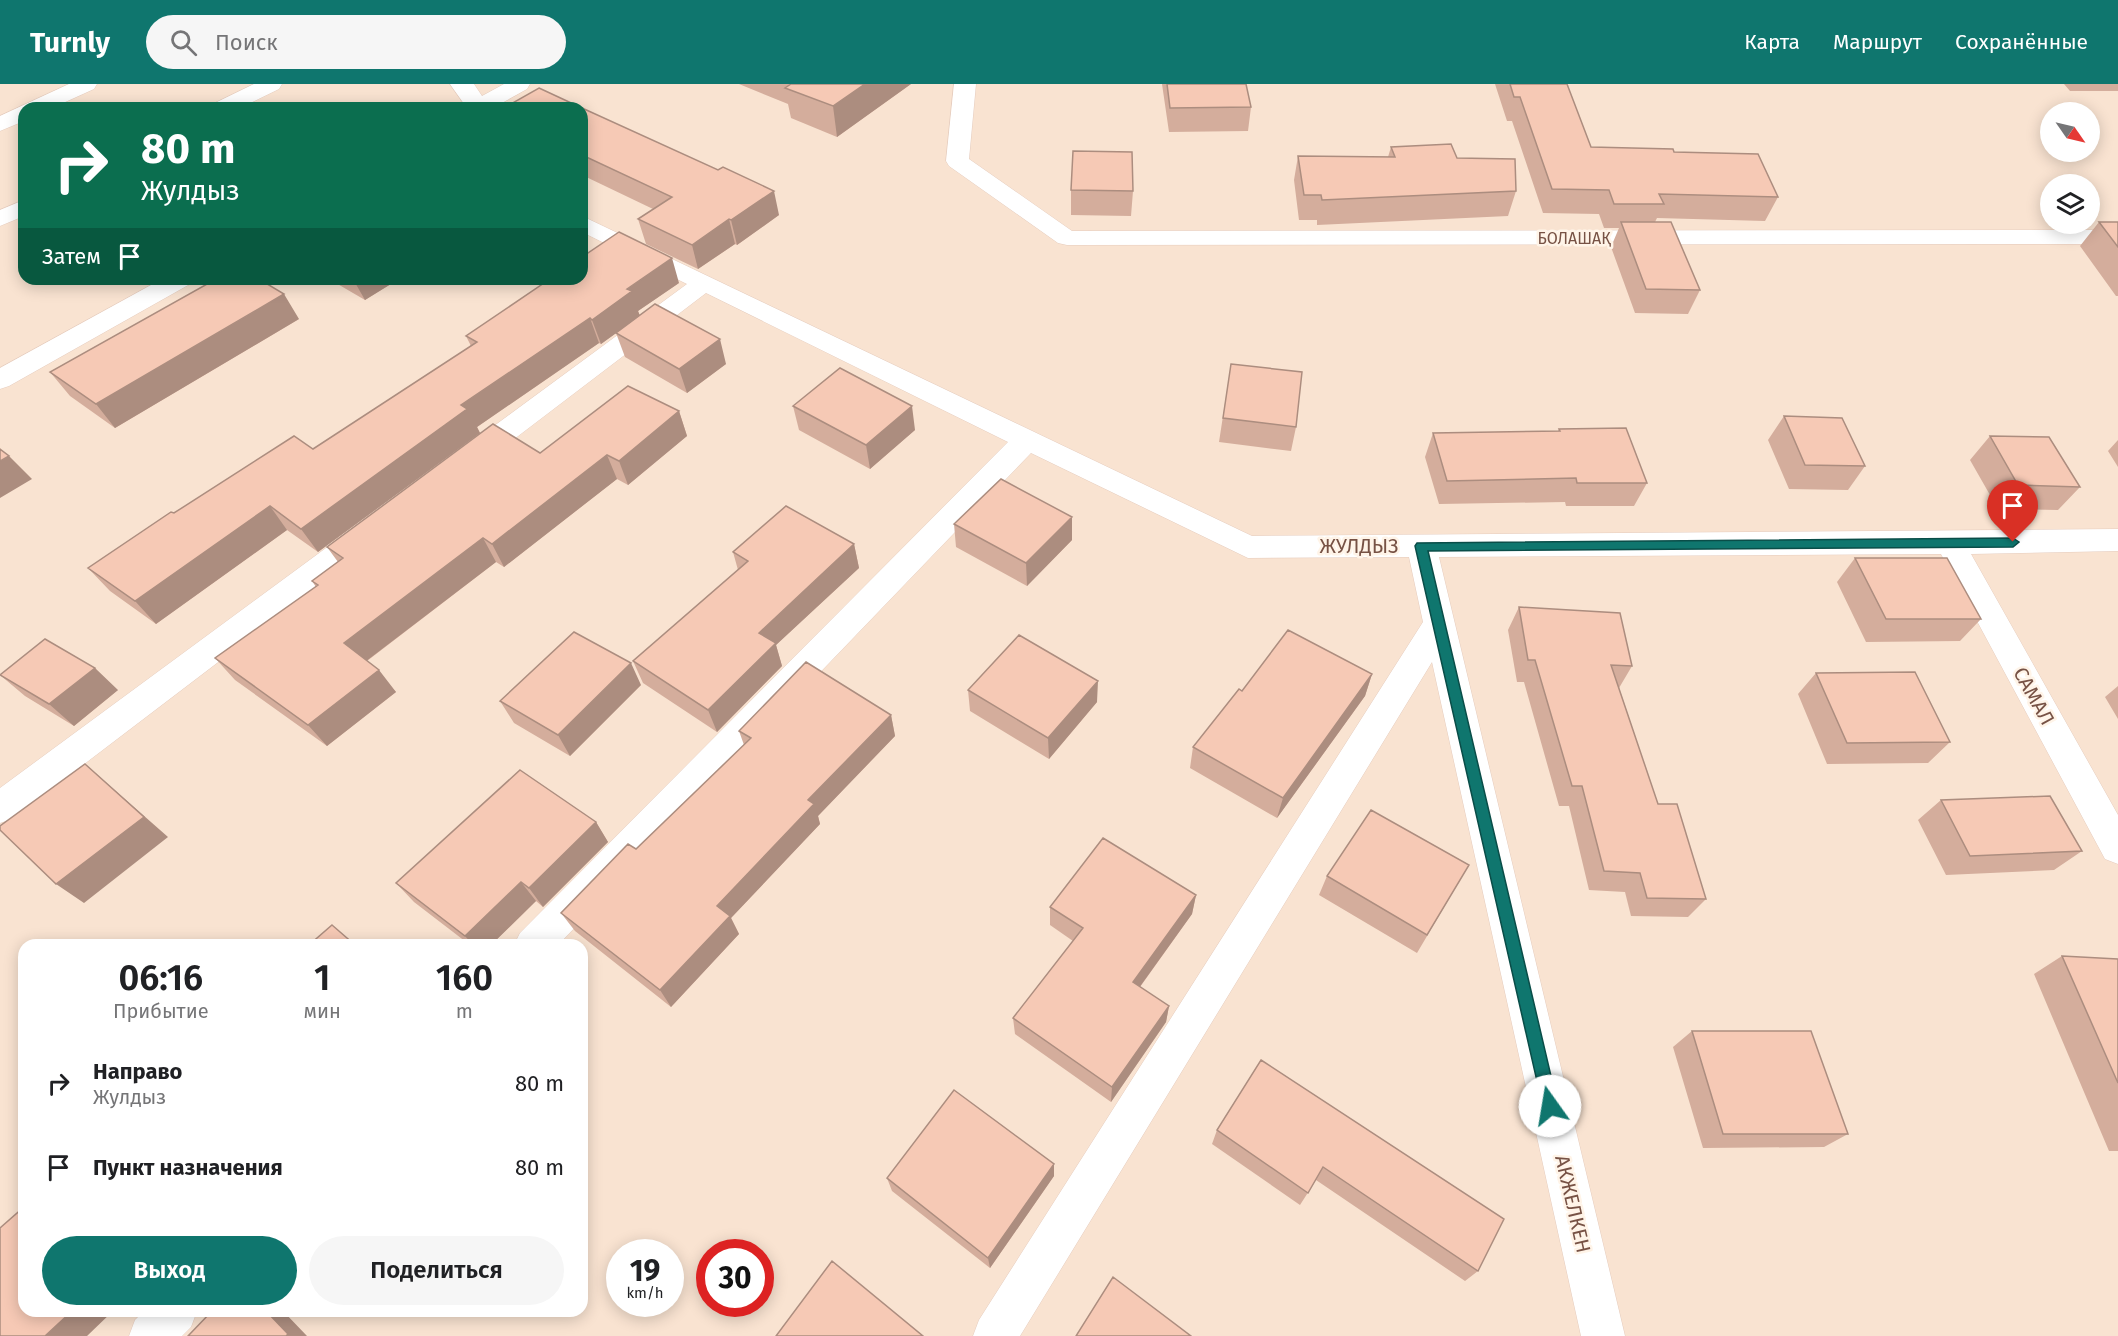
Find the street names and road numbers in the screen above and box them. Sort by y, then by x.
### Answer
street label: БОЛАШАҚ [1537,229,1611,248]
street label: ЖУЛДЫЗ [1320,534,1398,558]
street label: САМАЛ [2008,663,2060,729]
street label: АКЖЕЛКЕН [1550,1153,1596,1255]

